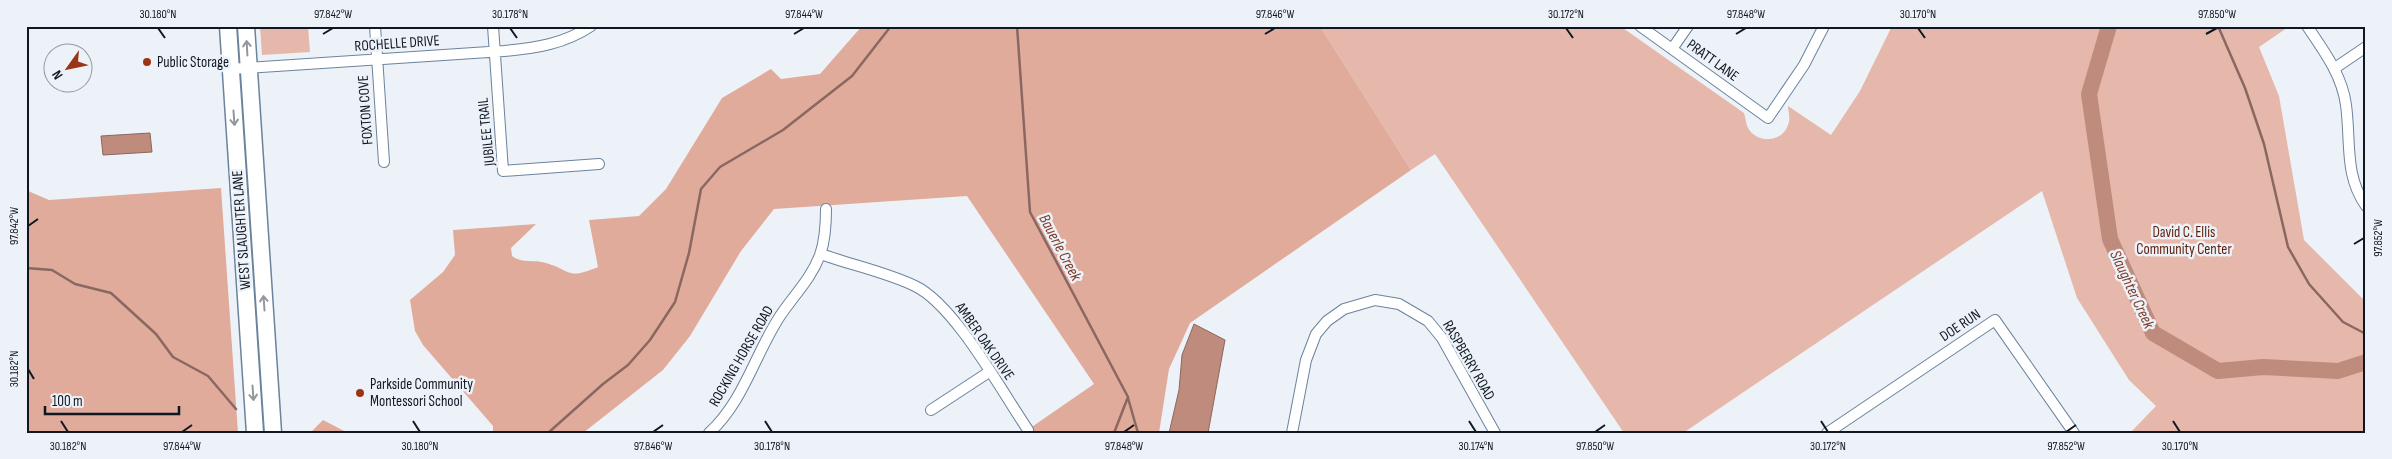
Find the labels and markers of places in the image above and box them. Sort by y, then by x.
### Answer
place label: Public Storage [157,53,229,72]
marker: Public Storage [141,56,153,68]
place label: Parkside Community Montessori School [370,375,473,411]
marker: Parkside Community Montessori School [354,387,366,399]

